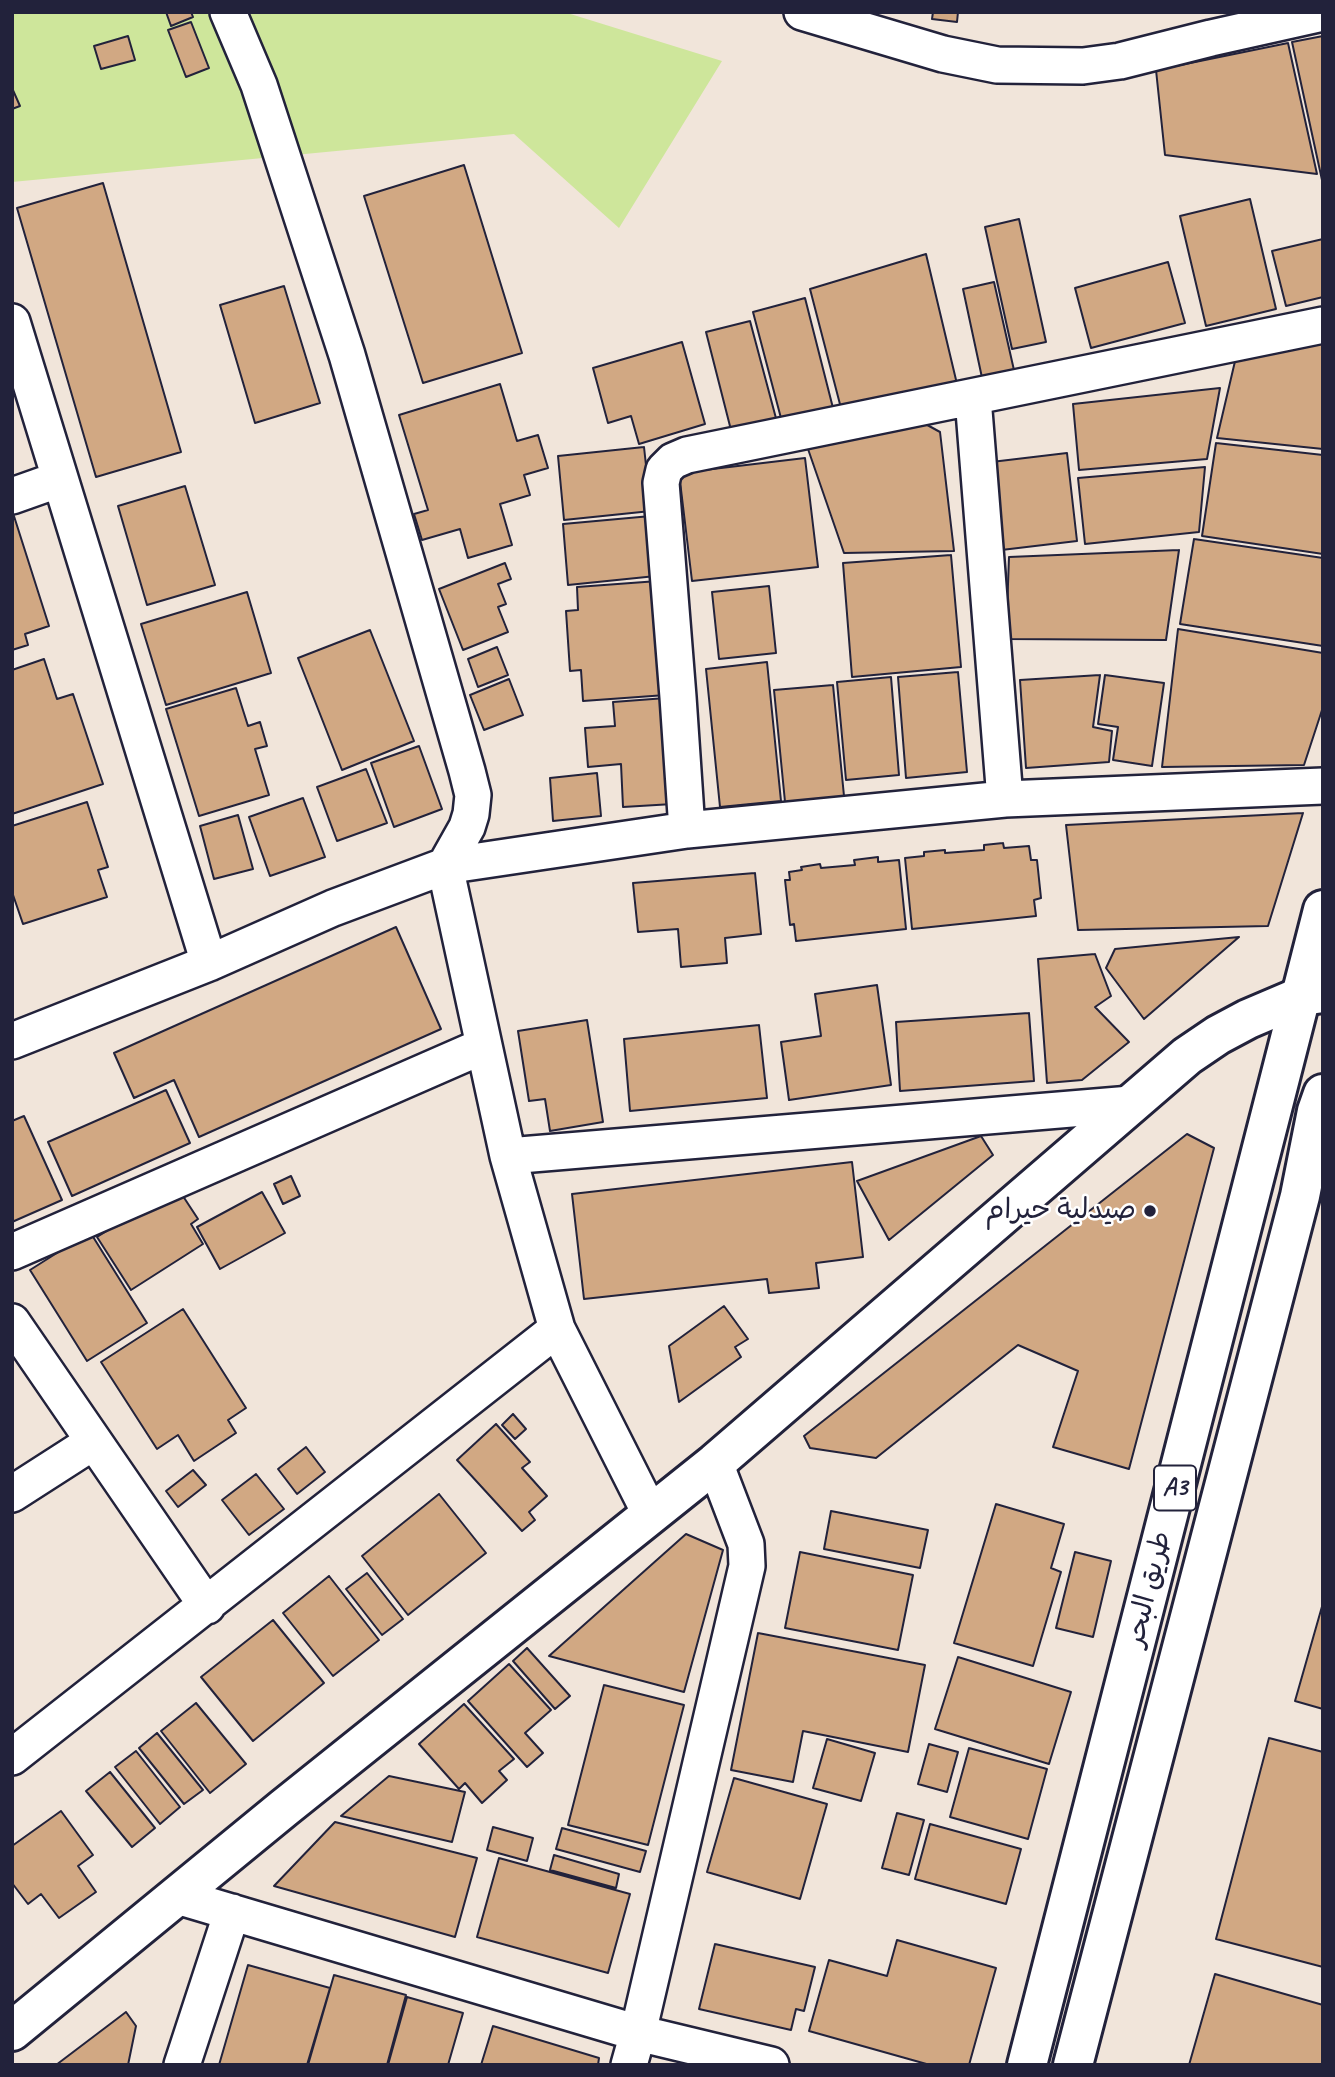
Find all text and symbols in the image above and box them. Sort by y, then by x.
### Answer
place label: صيدلية حيرام [985,1194,1136,1228]
marker: صيدلية حيرام [1142,1203,1158,1219]
road number: A3 [1154,1466,1196,1511]
street label: طريق البحر [1118,1528,1180,1650]

